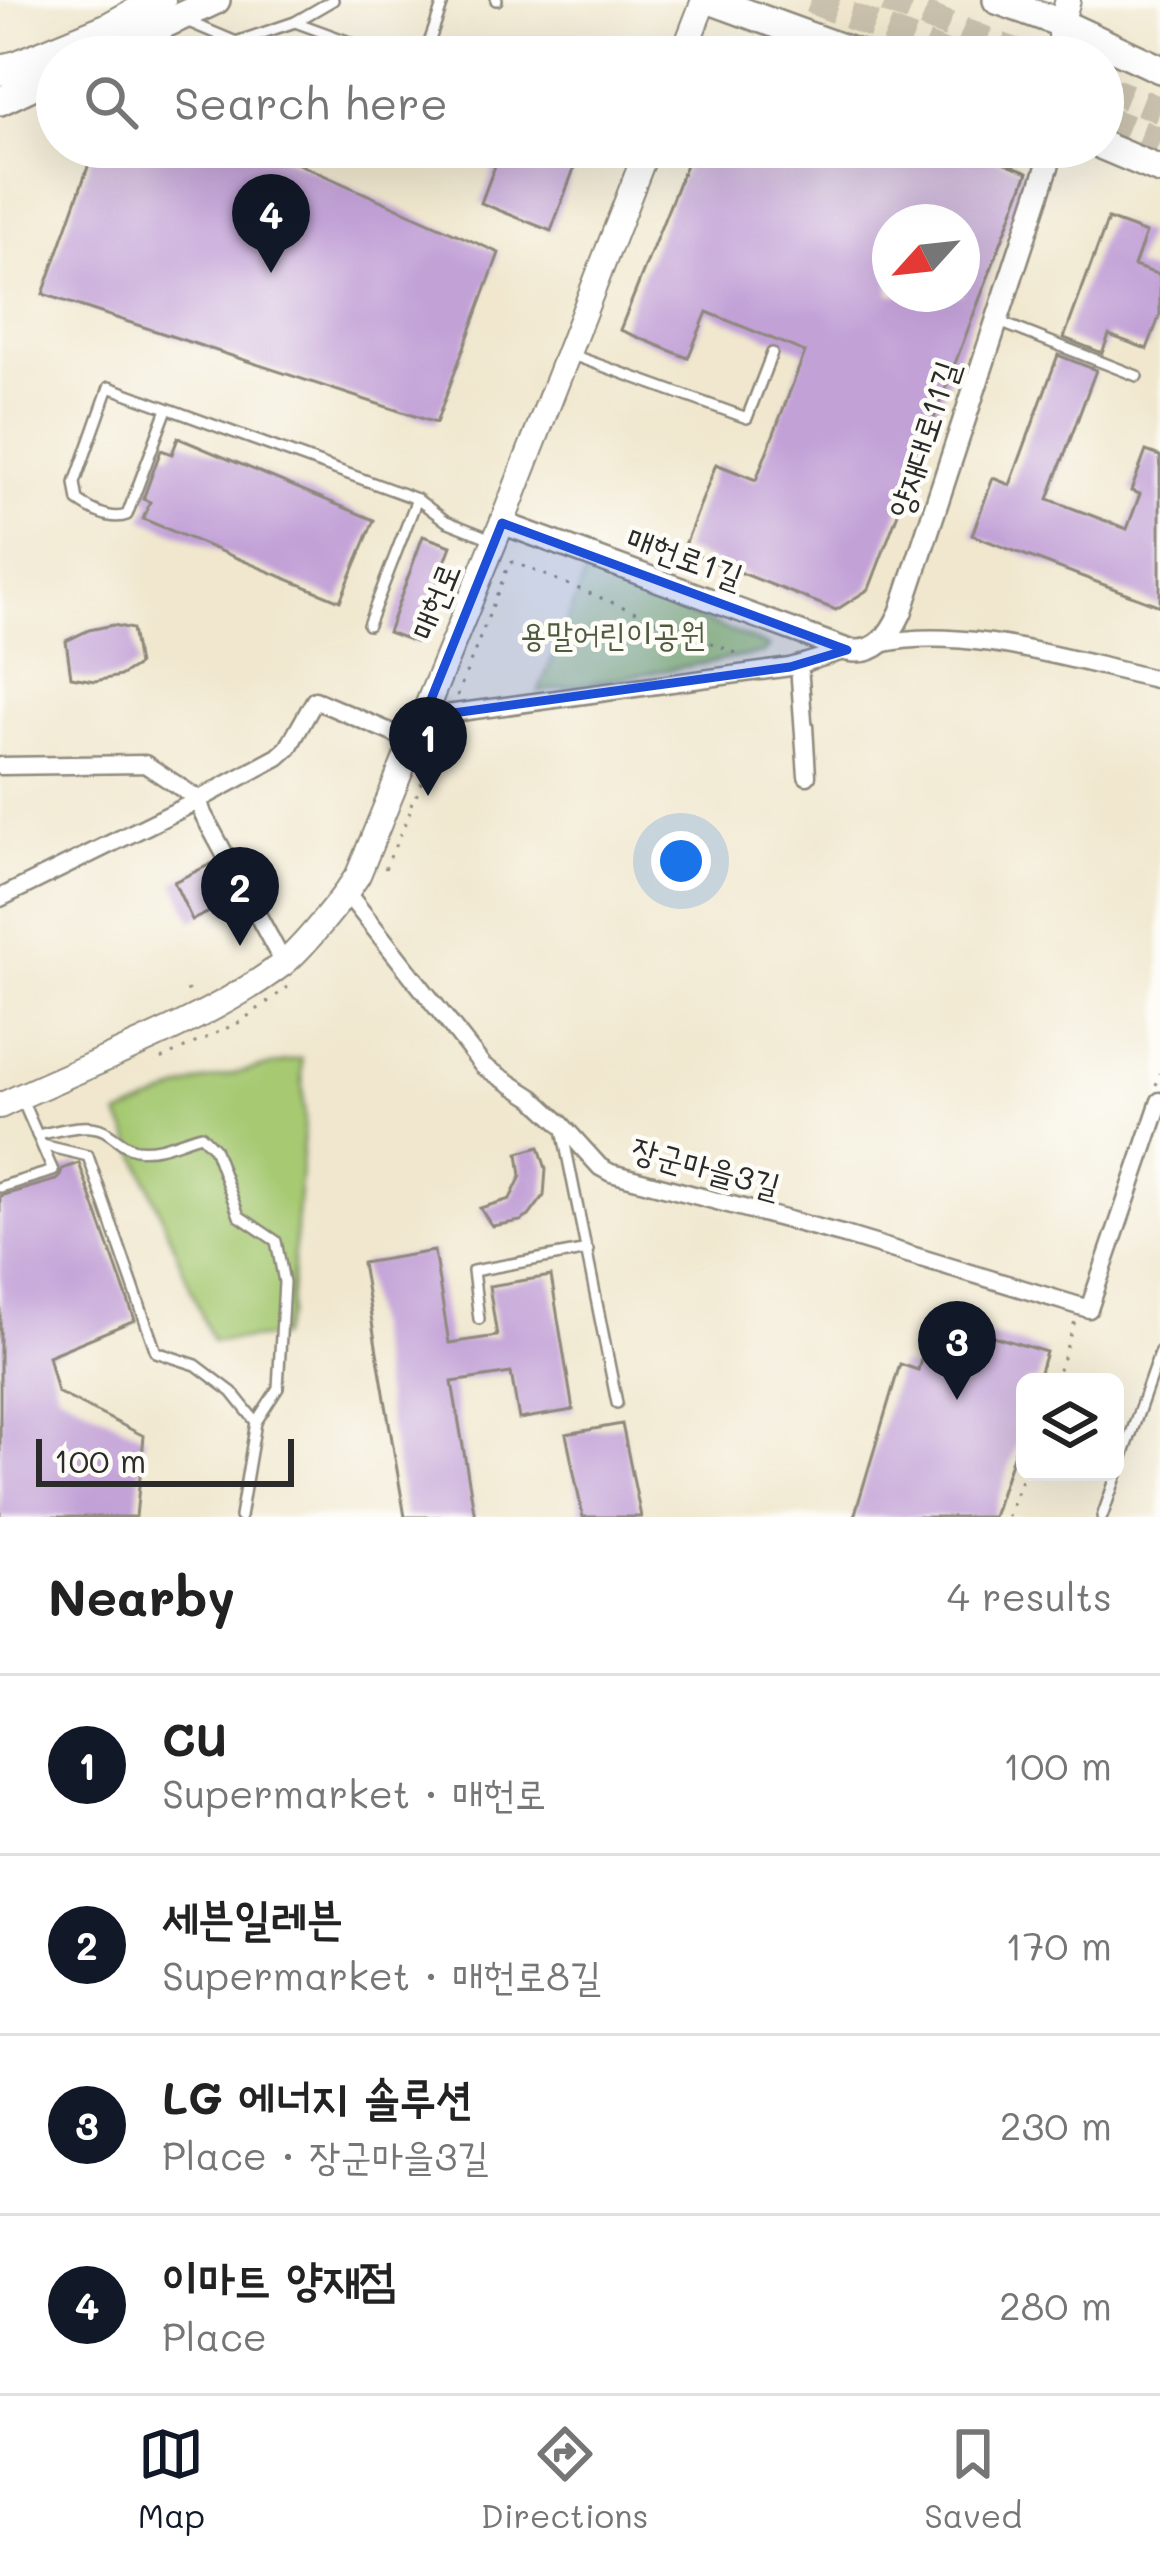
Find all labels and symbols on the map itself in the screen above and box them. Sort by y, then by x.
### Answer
pin: 4 [232,174,310,273]
north arrow [872,204,980,312]
street label: 양재대로11길 [876,355,967,522]
street label: 매헌로1길 [621,515,750,596]
street label: 매헌로 [399,555,468,645]
park label: 용말어린이공원 [520,611,706,654]
pin: 1 [389,697,467,796]
your location [651,831,711,891]
pin: 2 [201,847,279,946]
street label: 장군마을3길 [627,1125,785,1206]
pin: 3 [918,1301,996,1400]
scale bar [36,1433,294,1486]

